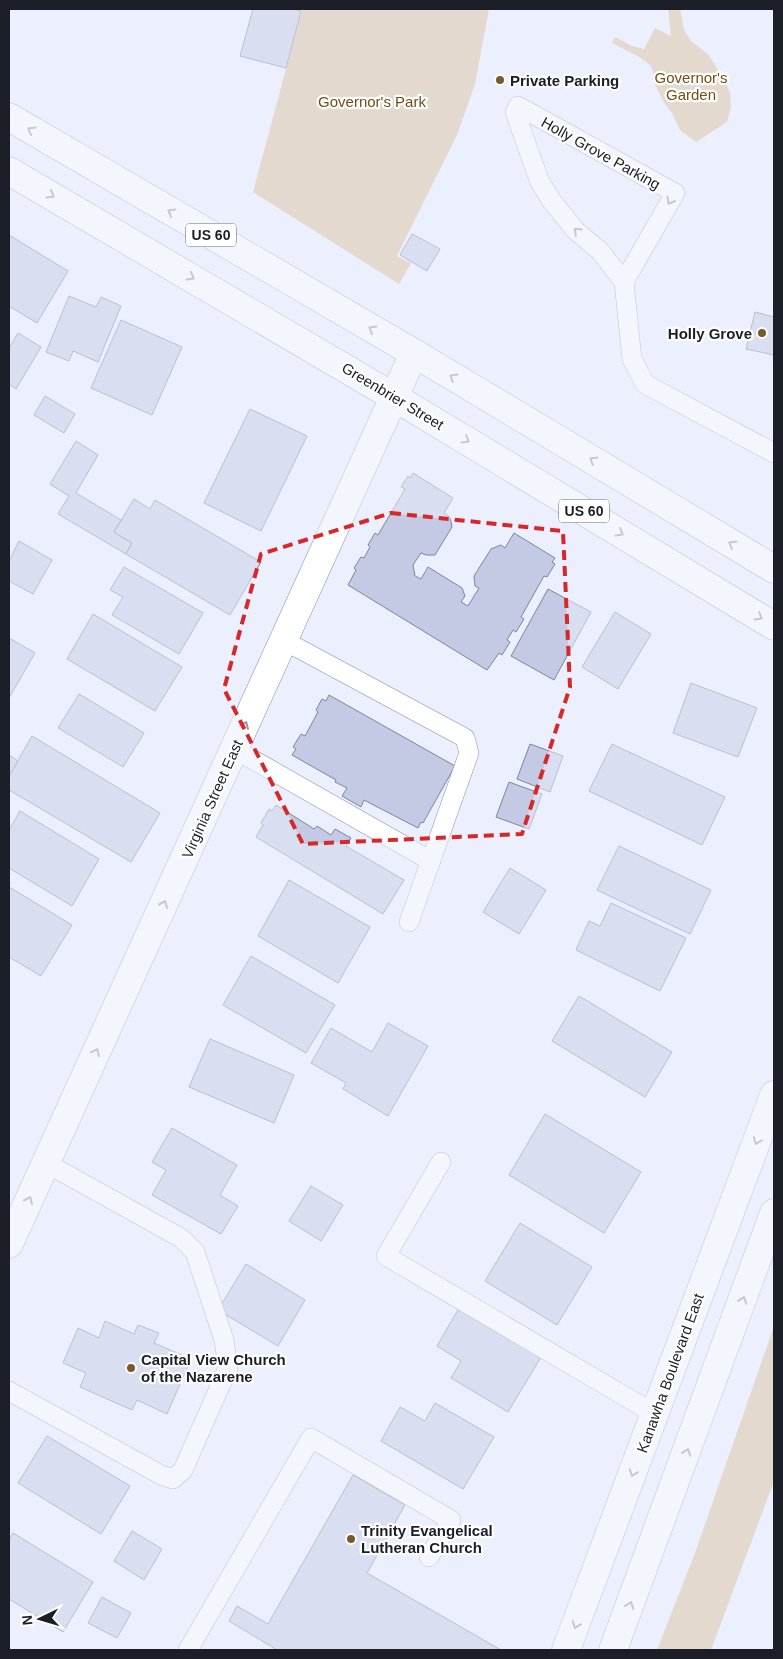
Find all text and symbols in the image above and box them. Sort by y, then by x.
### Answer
park label: Governor's Garden [655,69,727,103]
place label: Private Parking [510,72,619,89]
marker: Private Parking [494,74,506,86]
park label: Governor's Park [318,93,426,110]
street label: Holly Grove Parking [539,113,663,193]
one-way arrow [27,126,36,136]
one-way arrow [45,189,54,199]
one-way arrow [667,196,677,205]
one-way arrow [168,208,177,218]
road number: US 60 [186,224,236,246]
one-way arrow [574,228,583,237]
one-way arrow [186,271,195,281]
one-way arrow [368,325,377,335]
place label: Holly Grove [668,325,752,342]
marker: Holly Grove [756,327,768,339]
street label: Greenbrier Street [339,359,448,434]
one-way arrow [450,373,459,383]
one-way arrow [461,433,470,443]
one-way arrow [589,457,598,467]
road number: US 60 [559,500,609,522]
one-way arrow [615,526,624,536]
one-way arrow [729,540,738,550]
one-way arrow [754,611,763,620]
one-way arrow [239,721,250,730]
street label: Virginia Street East [178,736,246,861]
one-way arrow [157,900,168,909]
one-way arrow [90,1048,101,1057]
one-way arrow [753,1136,763,1145]
one-way arrow [23,1196,33,1205]
street label: Kanawha Boulevard East [633,1290,707,1455]
one-way arrow [737,1296,747,1304]
place label: Capital View Church of the Nazarene [141,1351,286,1385]
marker: Capital View Church of the Nazarene [125,1362,137,1374]
one-way arrow [681,1448,691,1457]
one-way arrow [629,1468,639,1477]
place label: Trinity Evangelical Lutheran Church [361,1522,493,1556]
marker: Trinity Evangelical Lutheran Church [345,1533,357,1545]
north arrow [15,1594,65,1644]
one-way arrow [624,1601,634,1609]
text: N [19,1614,35,1626]
one-way arrow [572,1621,582,1629]

